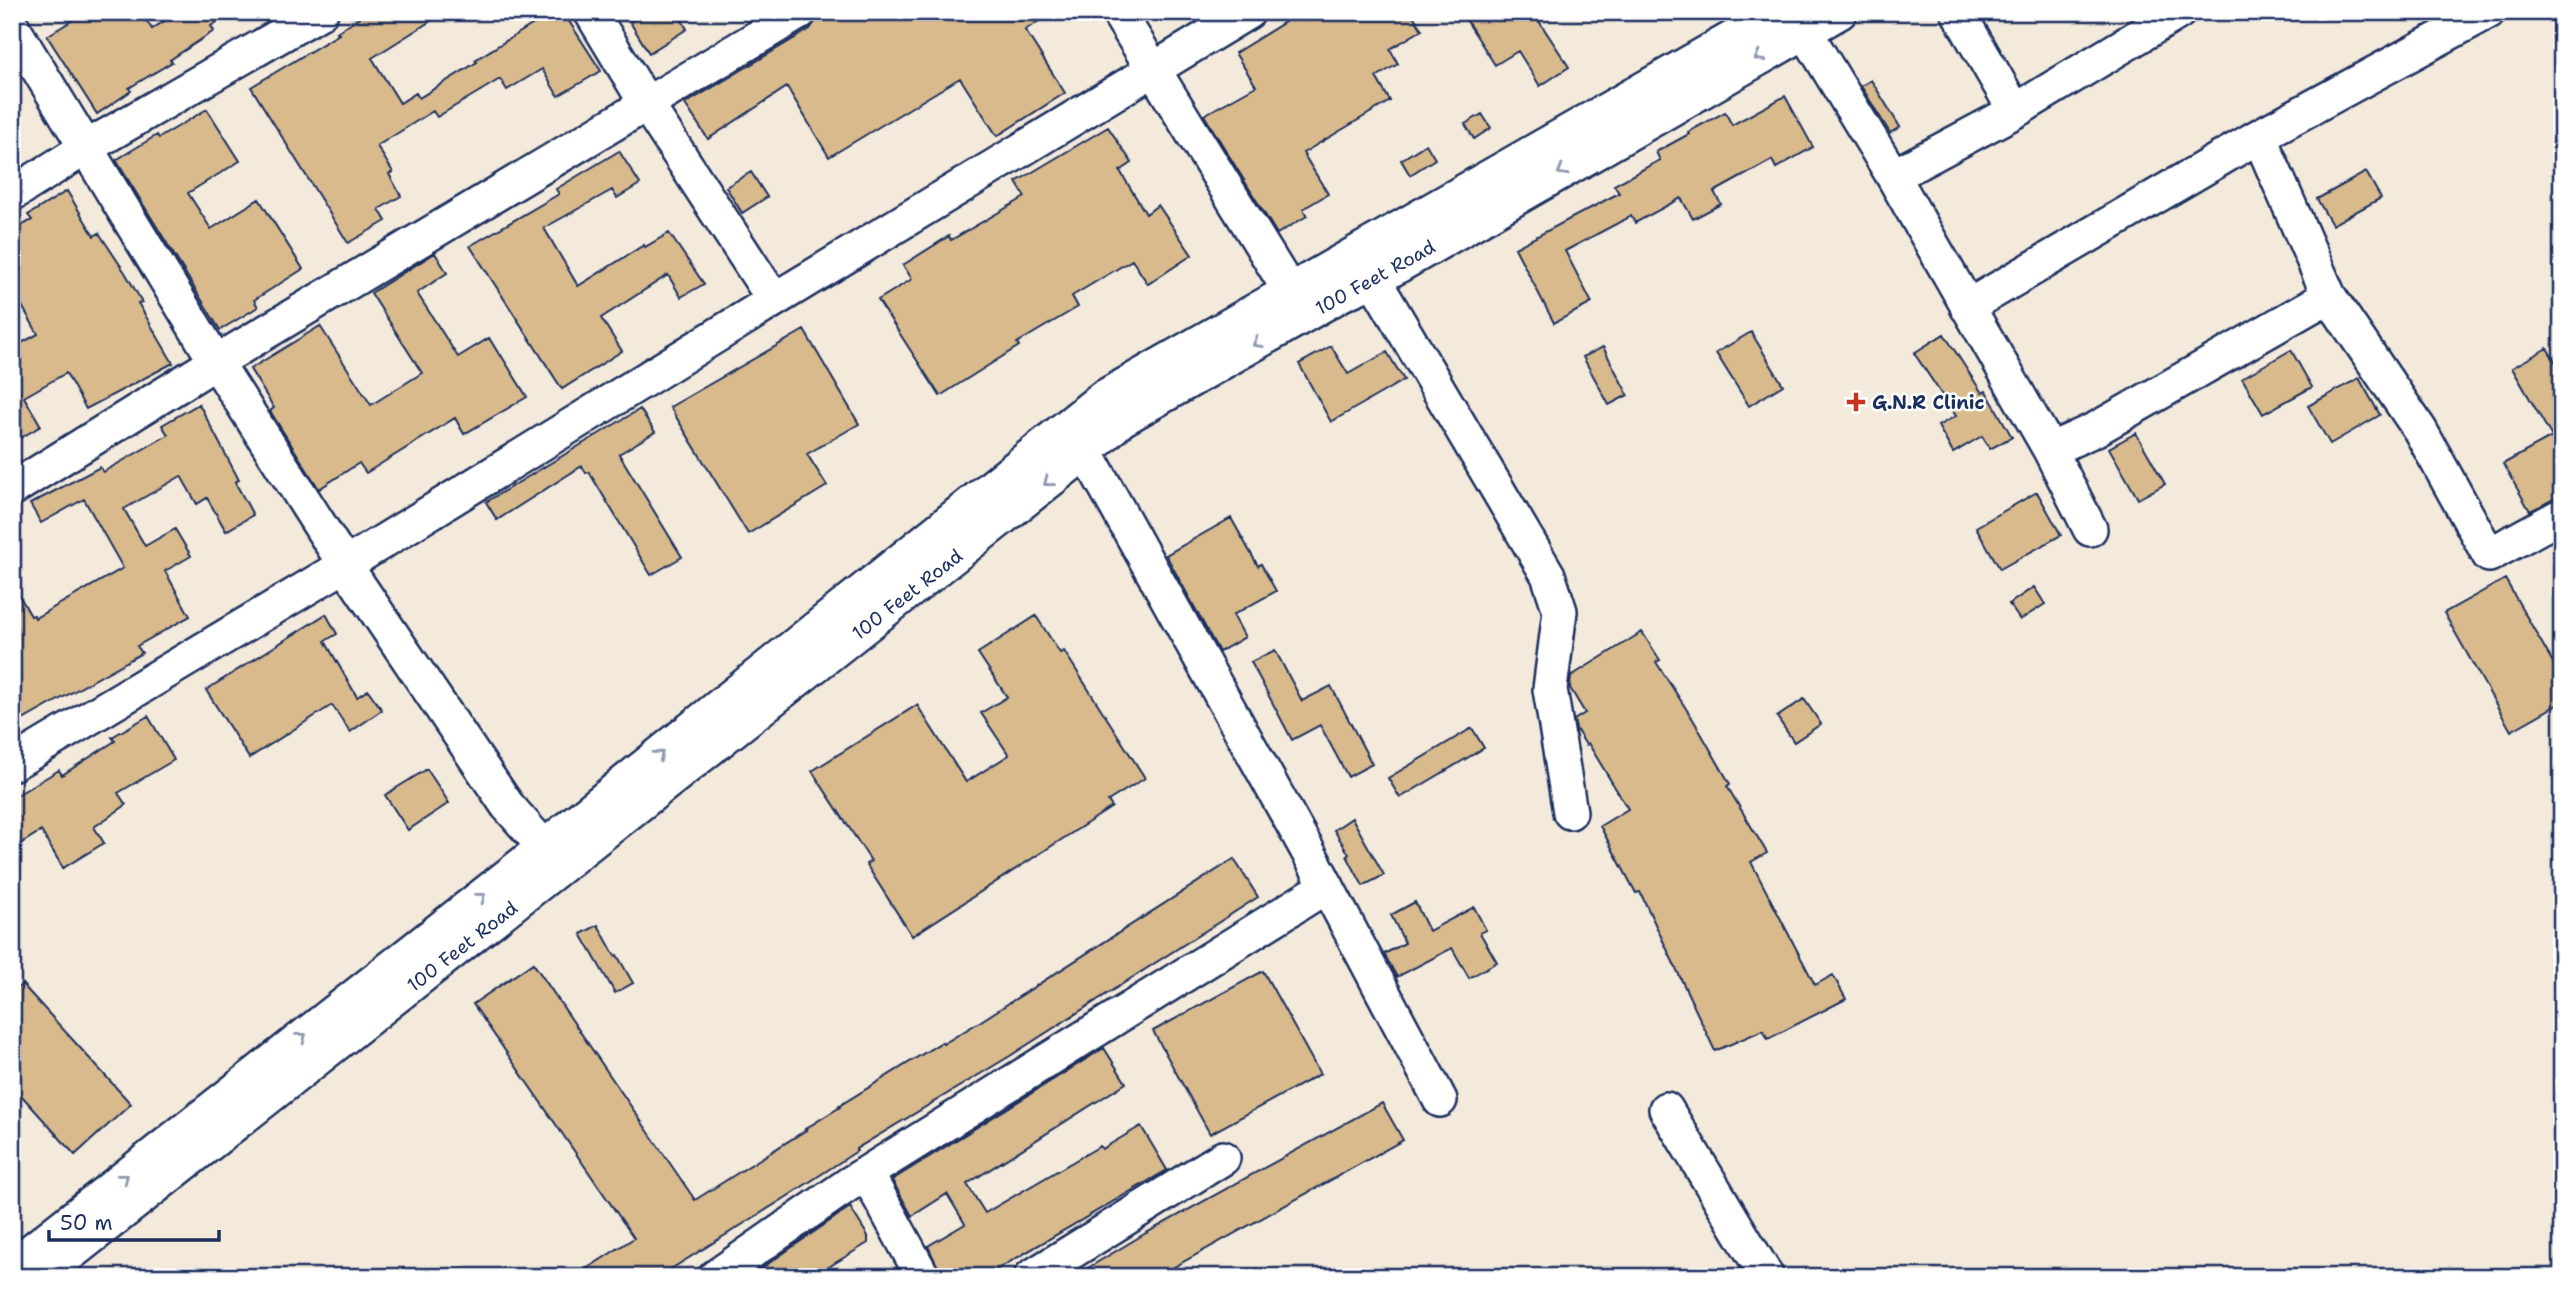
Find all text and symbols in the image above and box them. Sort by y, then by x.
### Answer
one-way arrow [1753,49,1766,62]
one-way arrow [1556,163,1569,176]
street label: 100 Feet Road [1311,234,1440,321]
one-way arrow [1251,335,1264,348]
place label: G.N.R Clinic [1872,390,1985,415]
marker: G.N.R Clinic [1846,392,1866,412]
one-way arrow [1043,474,1056,486]
street label: 100 Feet Road [847,543,968,645]
one-way arrow [651,750,663,763]
one-way arrow [473,892,486,905]
street label: 100 Feet Road [402,895,523,997]
one-way arrow [295,1033,307,1046]
one-way arrow [116,1174,128,1187]
scale bar [49,1198,219,1242]
text: 50 m [60,1209,113,1237]

